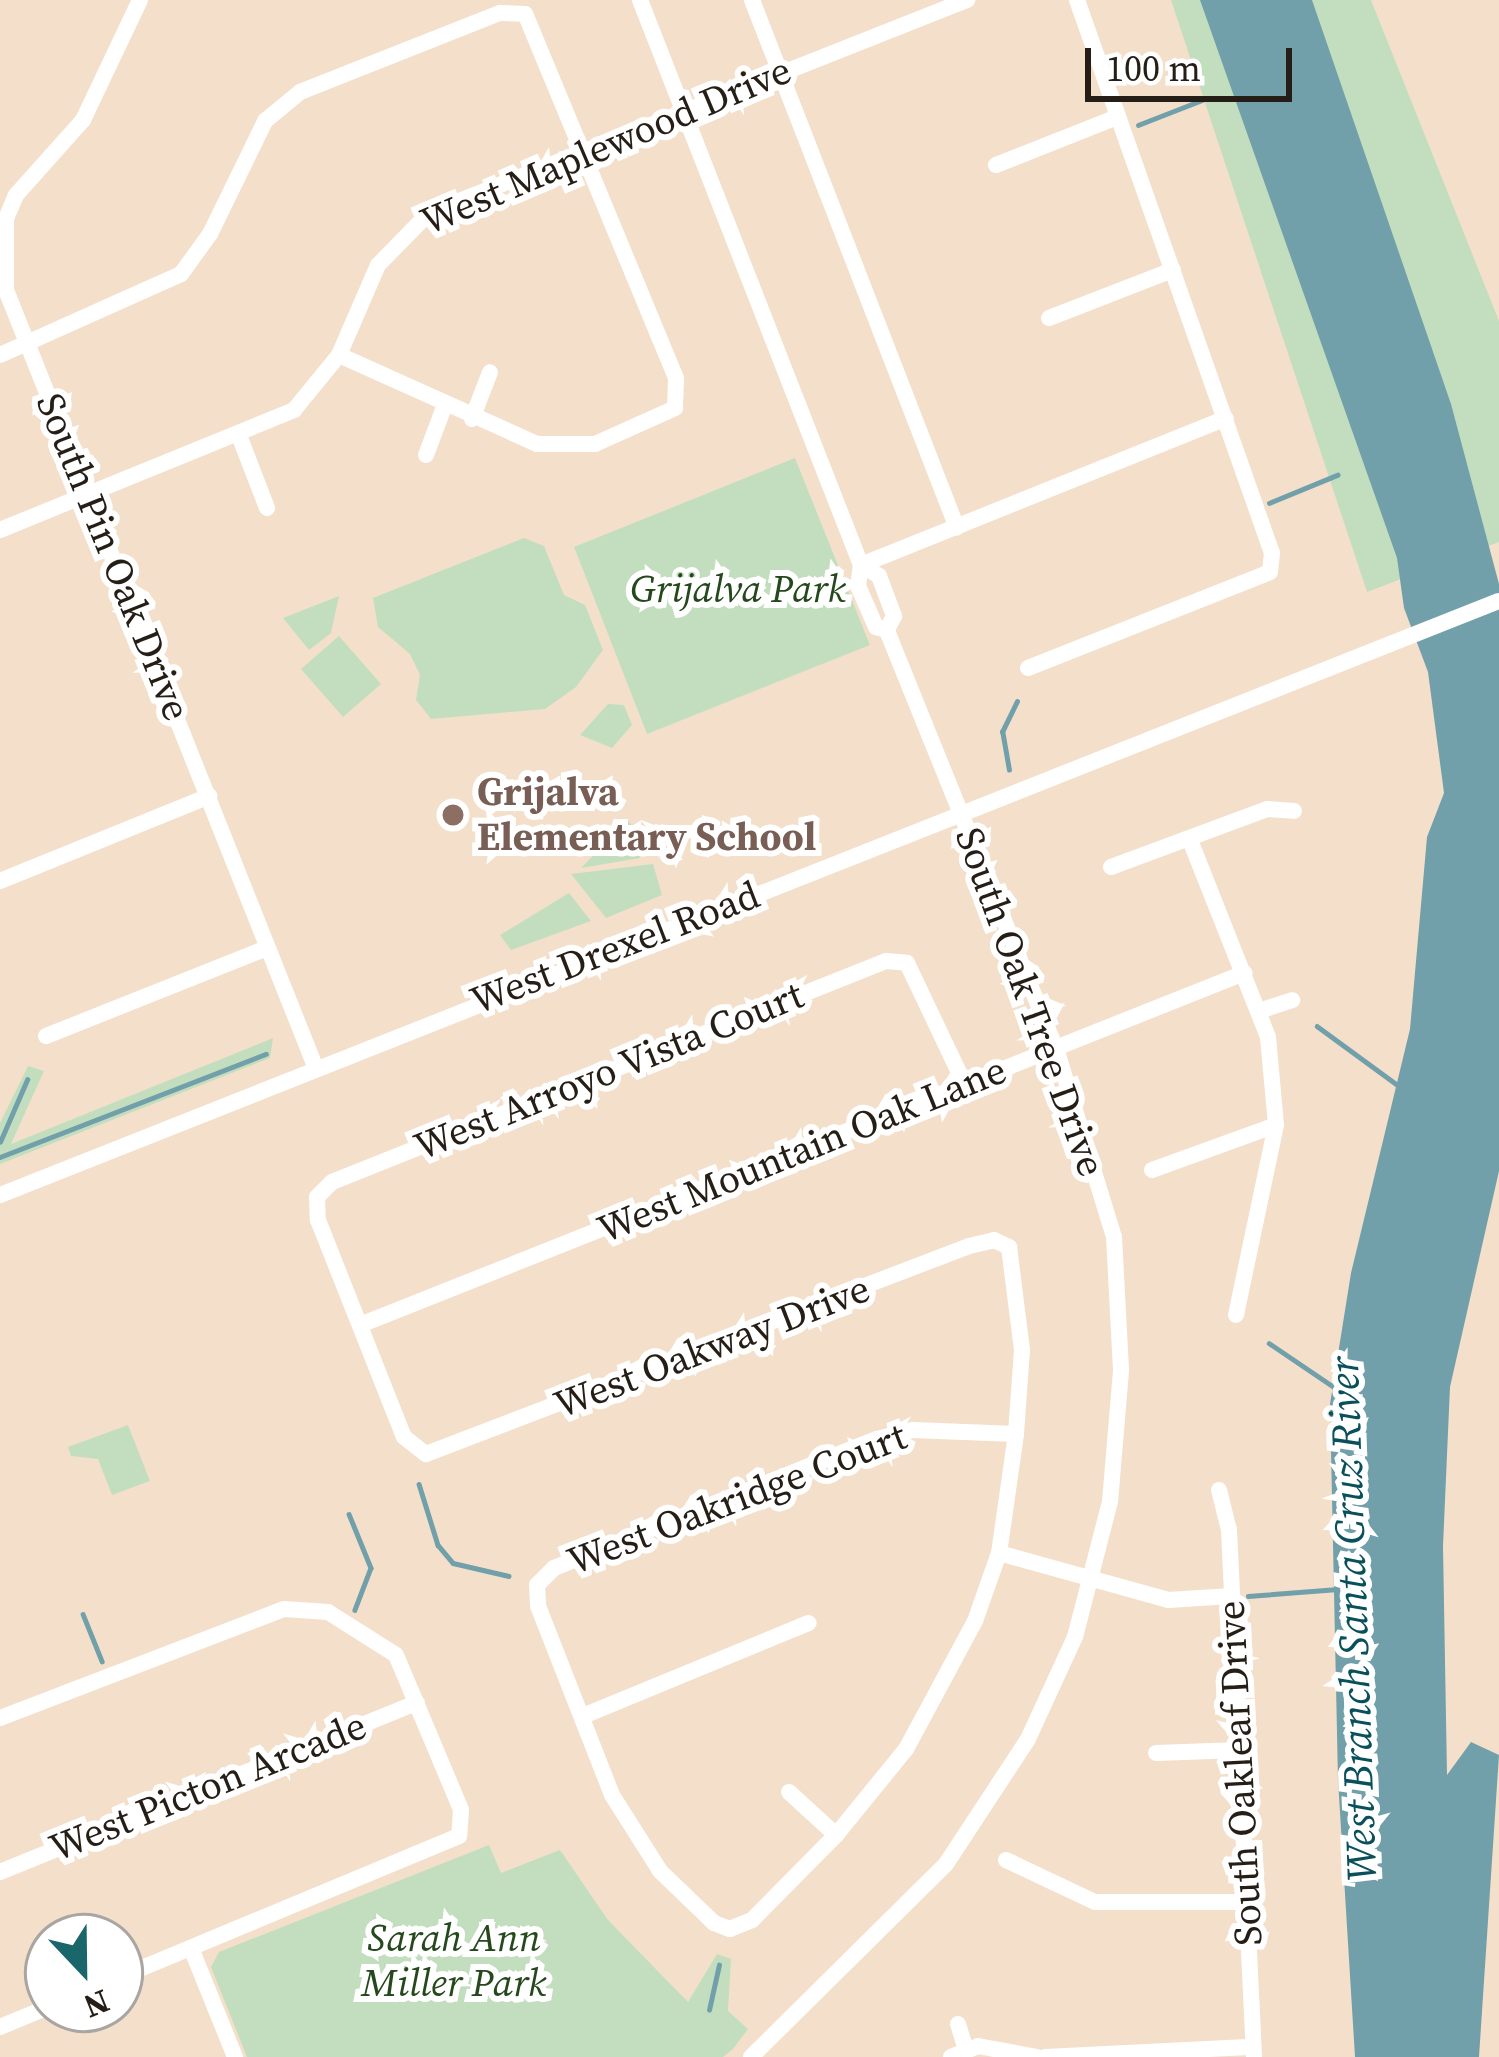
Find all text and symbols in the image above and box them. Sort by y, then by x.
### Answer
scale bar [1091,24,1298,98]
text: 100 m [1106,44,1201,93]
street label: West Maplewood Drive [414,47,798,245]
street label: South Pin Oak Drive [26,387,200,727]
park label: Grijalva Park [630,566,846,612]
place label: Grijalva Elementary School [477,770,816,861]
marker: Grijalva Elementary School [440,802,466,828]
street label: South Oak Tree Drive [945,821,1115,1183]
street label: West Drexel Road [464,871,766,1025]
street label: West Arroyo Vista Court [407,971,811,1171]
street label: West Mountain Oak Lane [591,1047,1013,1253]
street label: West Oakway Drive [548,1265,876,1429]
water label: West Branch Santa Cruz River [1318,1356,1386,1882]
street label: West Oakridge Court [561,1413,913,1585]
street label: South Oakleaf Drive [1208,1599,1272,1947]
street label: West Picton Arcade [43,1702,373,1872]
north arrow [24,1913,144,2033]
park label: Sarah Ann Miller Park [362,1916,546,2007]
text: N [77,1979,116,2029]

